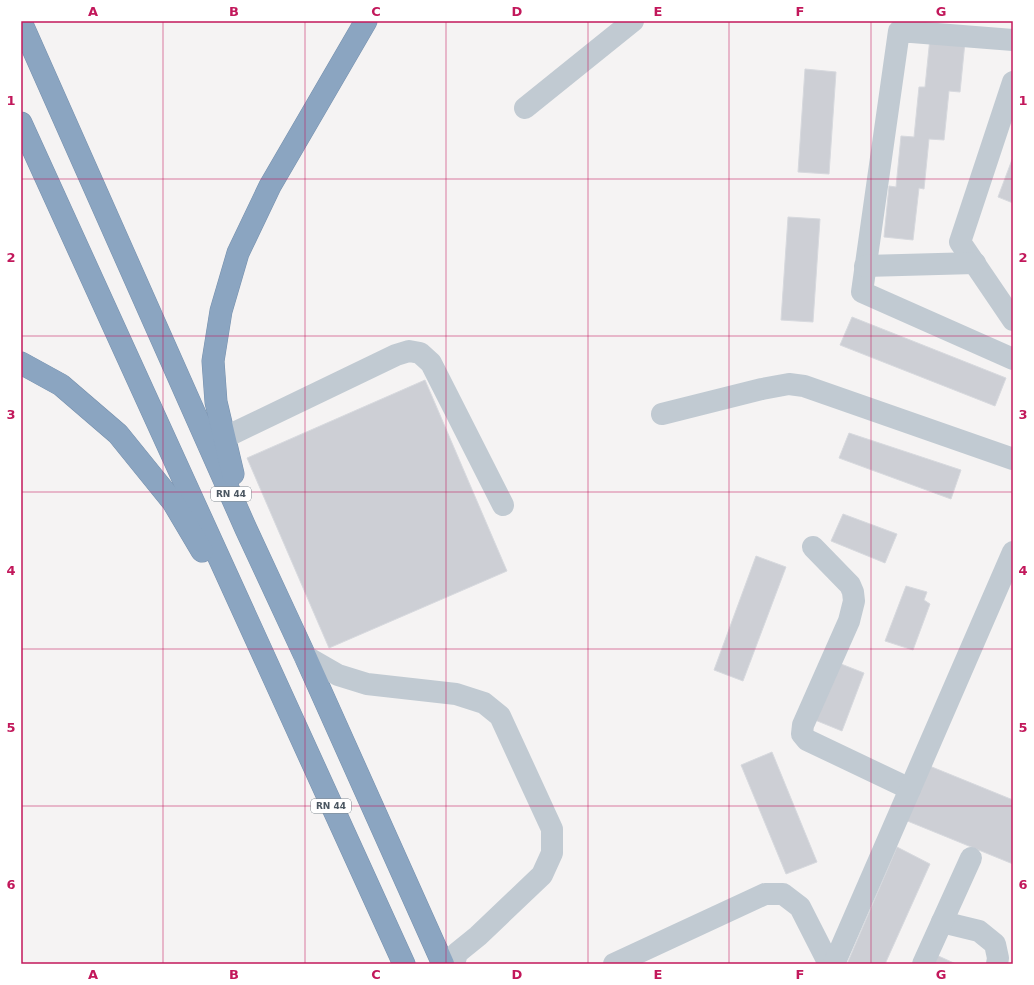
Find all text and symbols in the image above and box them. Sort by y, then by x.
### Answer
text: A [88,4,98,19]
text: B [229,4,239,19]
text: C [371,4,381,19]
text: D [512,4,523,19]
text: E [654,4,662,19]
text: F [796,4,804,19]
text: G [936,4,946,19]
text: 1 [6,93,16,108]
text: 1 [1018,93,1028,108]
text: 2 [6,250,16,265]
text: 2 [1018,250,1028,265]
text: 3 [6,407,16,422]
text: 3 [1018,407,1028,422]
road number: RN 44 [211,487,251,501]
text: 4 [6,563,16,578]
text: 4 [1018,563,1028,578]
text: 5 [6,720,16,735]
text: 5 [1018,720,1028,735]
road number: RN 44 [311,799,351,813]
text: 6 [6,877,16,892]
text: 6 [1018,877,1028,892]
text: A [88,967,98,982]
text: B [229,967,239,982]
text: C [371,967,381,982]
text: D [512,967,523,982]
text: E [654,967,662,982]
text: F [796,967,804,982]
text: G [936,967,946,982]

